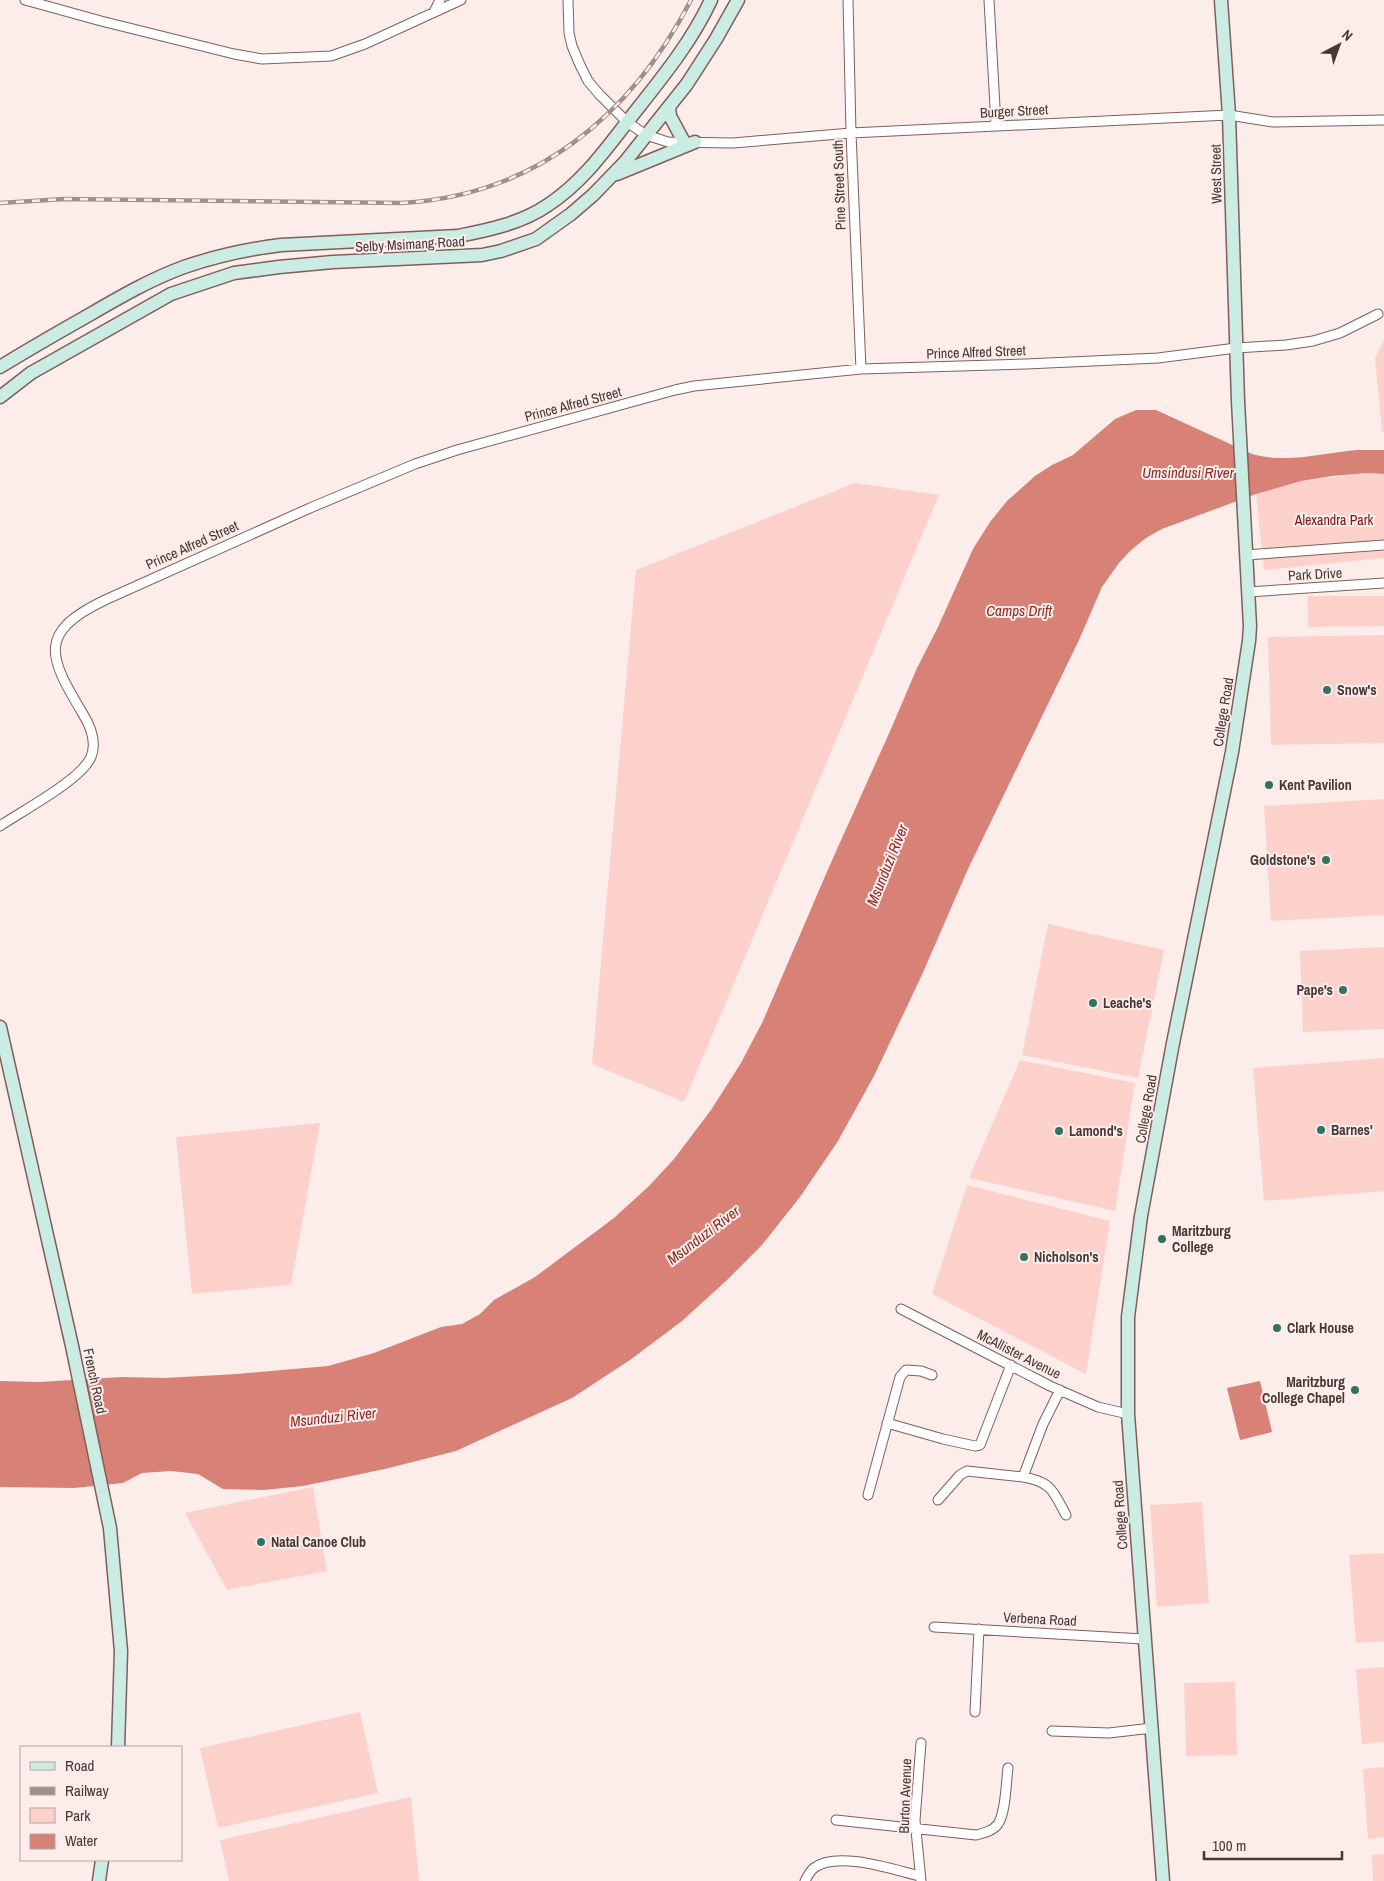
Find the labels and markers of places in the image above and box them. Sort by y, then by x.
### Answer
place label: Snow's [1337,681,1377,699]
marker: Snow's [1321,684,1333,696]
place label: Kent Pavilion [1279,776,1352,794]
marker: Kent Pavilion [1263,779,1275,791]
place label: Goldstone's [1250,851,1316,869]
marker: Goldstone's [1320,854,1332,866]
place label: Pape's [1296,981,1333,999]
marker: Pape's [1337,984,1349,996]
place label: Leache's [1103,994,1152,1012]
marker: Leache's [1087,997,1099,1009]
place label: Barnes' [1331,1121,1373,1139]
place label: Lamond's [1069,1122,1123,1140]
marker: Barnes' [1315,1124,1327,1136]
marker: Lamond's [1053,1125,1065,1137]
place label: Maritzburg College [1172,1222,1231,1256]
marker: Maritzburg College [1156,1233,1168,1245]
place label: Nicholson's [1034,1248,1099,1266]
marker: Nicholson's [1018,1251,1030,1263]
place label: Clark House [1287,1319,1354,1337]
marker: Clark House [1271,1322,1283,1334]
place label: Maritzburg College Chapel [1262,1373,1345,1407]
marker: Maritzburg College Chapel [1349,1384,1361,1396]
place label: Natal Canoe Club [271,1533,366,1551]
marker: Natal Canoe Club [255,1536,267,1548]

